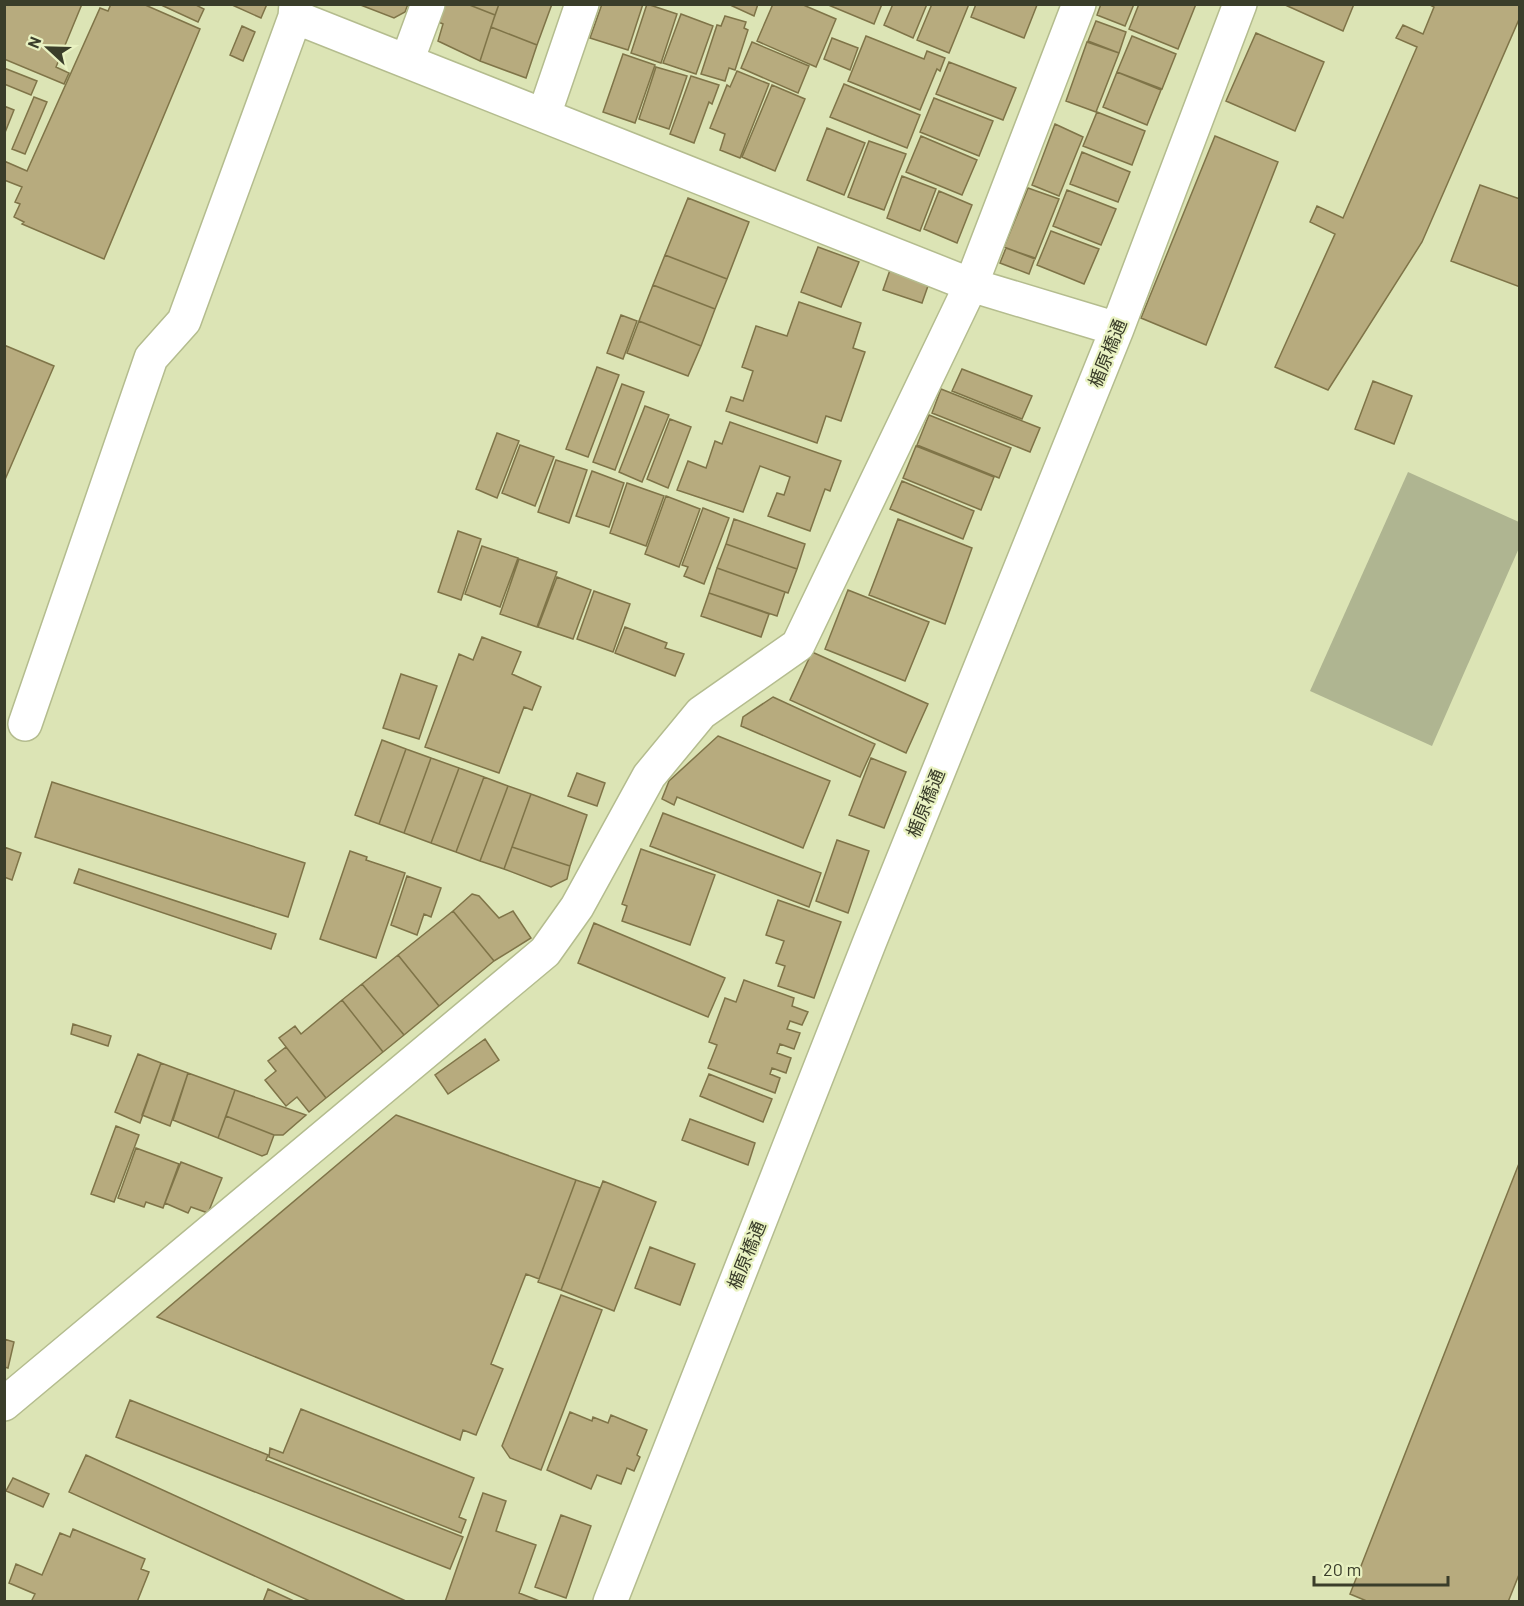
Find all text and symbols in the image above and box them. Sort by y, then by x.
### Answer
north arrow [18,18,78,78]
text: N [23,34,44,51]
street label: 楯原橋通 [1083,316,1131,390]
street label: 楯原橋通 [901,766,949,840]
street label: 楯原橋通 [722,1218,770,1292]
scale bar [1314,1549,1448,1587]
text: 20 m [1323,1558,1361,1580]

